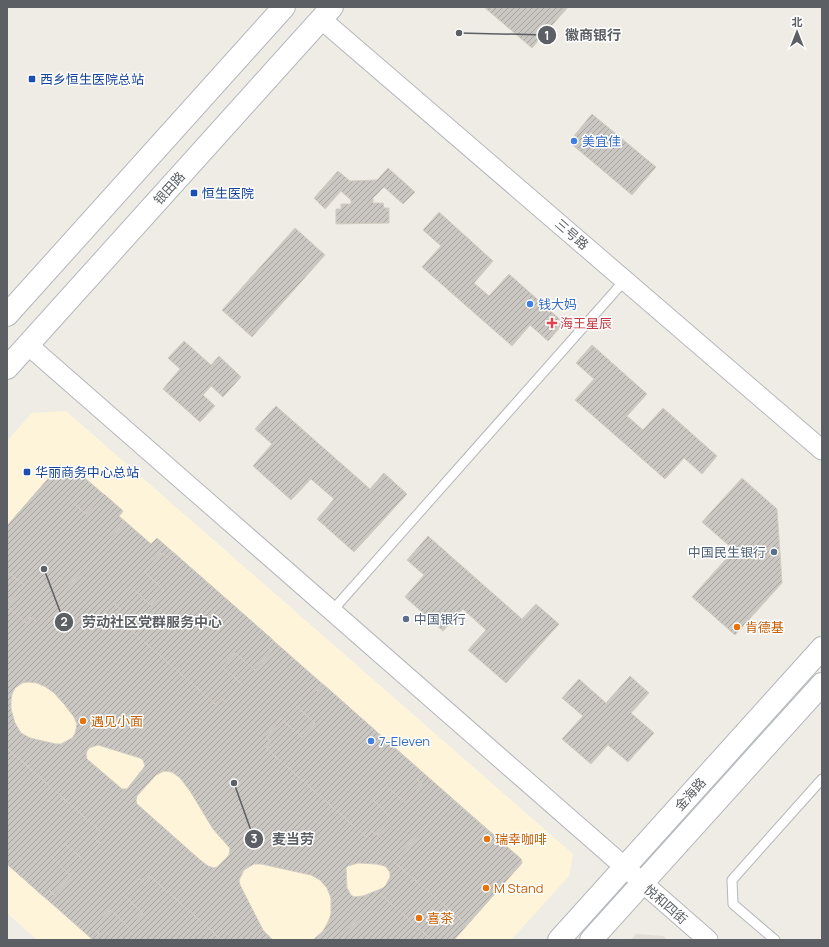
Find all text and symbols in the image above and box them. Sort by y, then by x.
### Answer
north arrow [777,12,817,52]
text: 北 [792,14,803,29]
callout: 徽商银行 [537,22,629,48]
text: 徽商银行 [565,25,621,44]
text: 1 [544,27,550,44]
place label: 西乡恒生医院总站 [40,70,144,88]
marker: 西乡恒生医院总站 [27,74,37,84]
place label: 美宜佳 [582,132,621,150]
marker: 美宜佳 [569,136,579,146]
street label: 银田路 [149,167,189,209]
place label: 恒生医院 [202,184,254,202]
marker: 恒生医院 [189,188,199,198]
street label: 三号路 [551,214,593,254]
place label: 钱大妈 [538,295,577,313]
marker: 钱大妈 [525,299,535,309]
place label: 海王星辰 [560,314,612,332]
marker: 海王星辰 [547,318,557,328]
place label: 华丽商务中心总站 [35,463,139,481]
marker: 华丽商务中心总站 [22,467,32,477]
place label: 中国民生银行 [688,543,766,561]
marker: 中国民生银行 [769,547,779,557]
callout: 劳动社区党群服务中心 [54,609,230,635]
place label: 中国银行 [414,610,466,628]
text: 劳动社区党群服务中心 [82,612,222,631]
text: 2 [60,613,68,630]
marker: 中国银行 [401,614,411,624]
place label: 肯德基 [745,618,784,636]
marker: 肯德基 [732,622,742,632]
place label: 遇见小面 [91,712,143,730]
marker: 遇见小面 [78,716,88,726]
place label: 7-Eleven [379,732,430,750]
marker: 7-Eleven [366,736,376,746]
street label: 金海路 [670,773,710,815]
callout: 麦当劳 [244,826,322,852]
text: 麦当劳 [272,829,314,848]
text: 3 [251,830,258,847]
place label: 瑞幸咖啡 [495,830,547,848]
marker: 瑞幸咖啡 [482,834,492,844]
place label: M Stand [494,879,543,897]
street label: 悦和四街 [640,880,692,928]
marker: M Stand [481,883,491,893]
place label: 喜茶 [427,909,454,927]
marker: 喜茶 [414,913,424,923]

